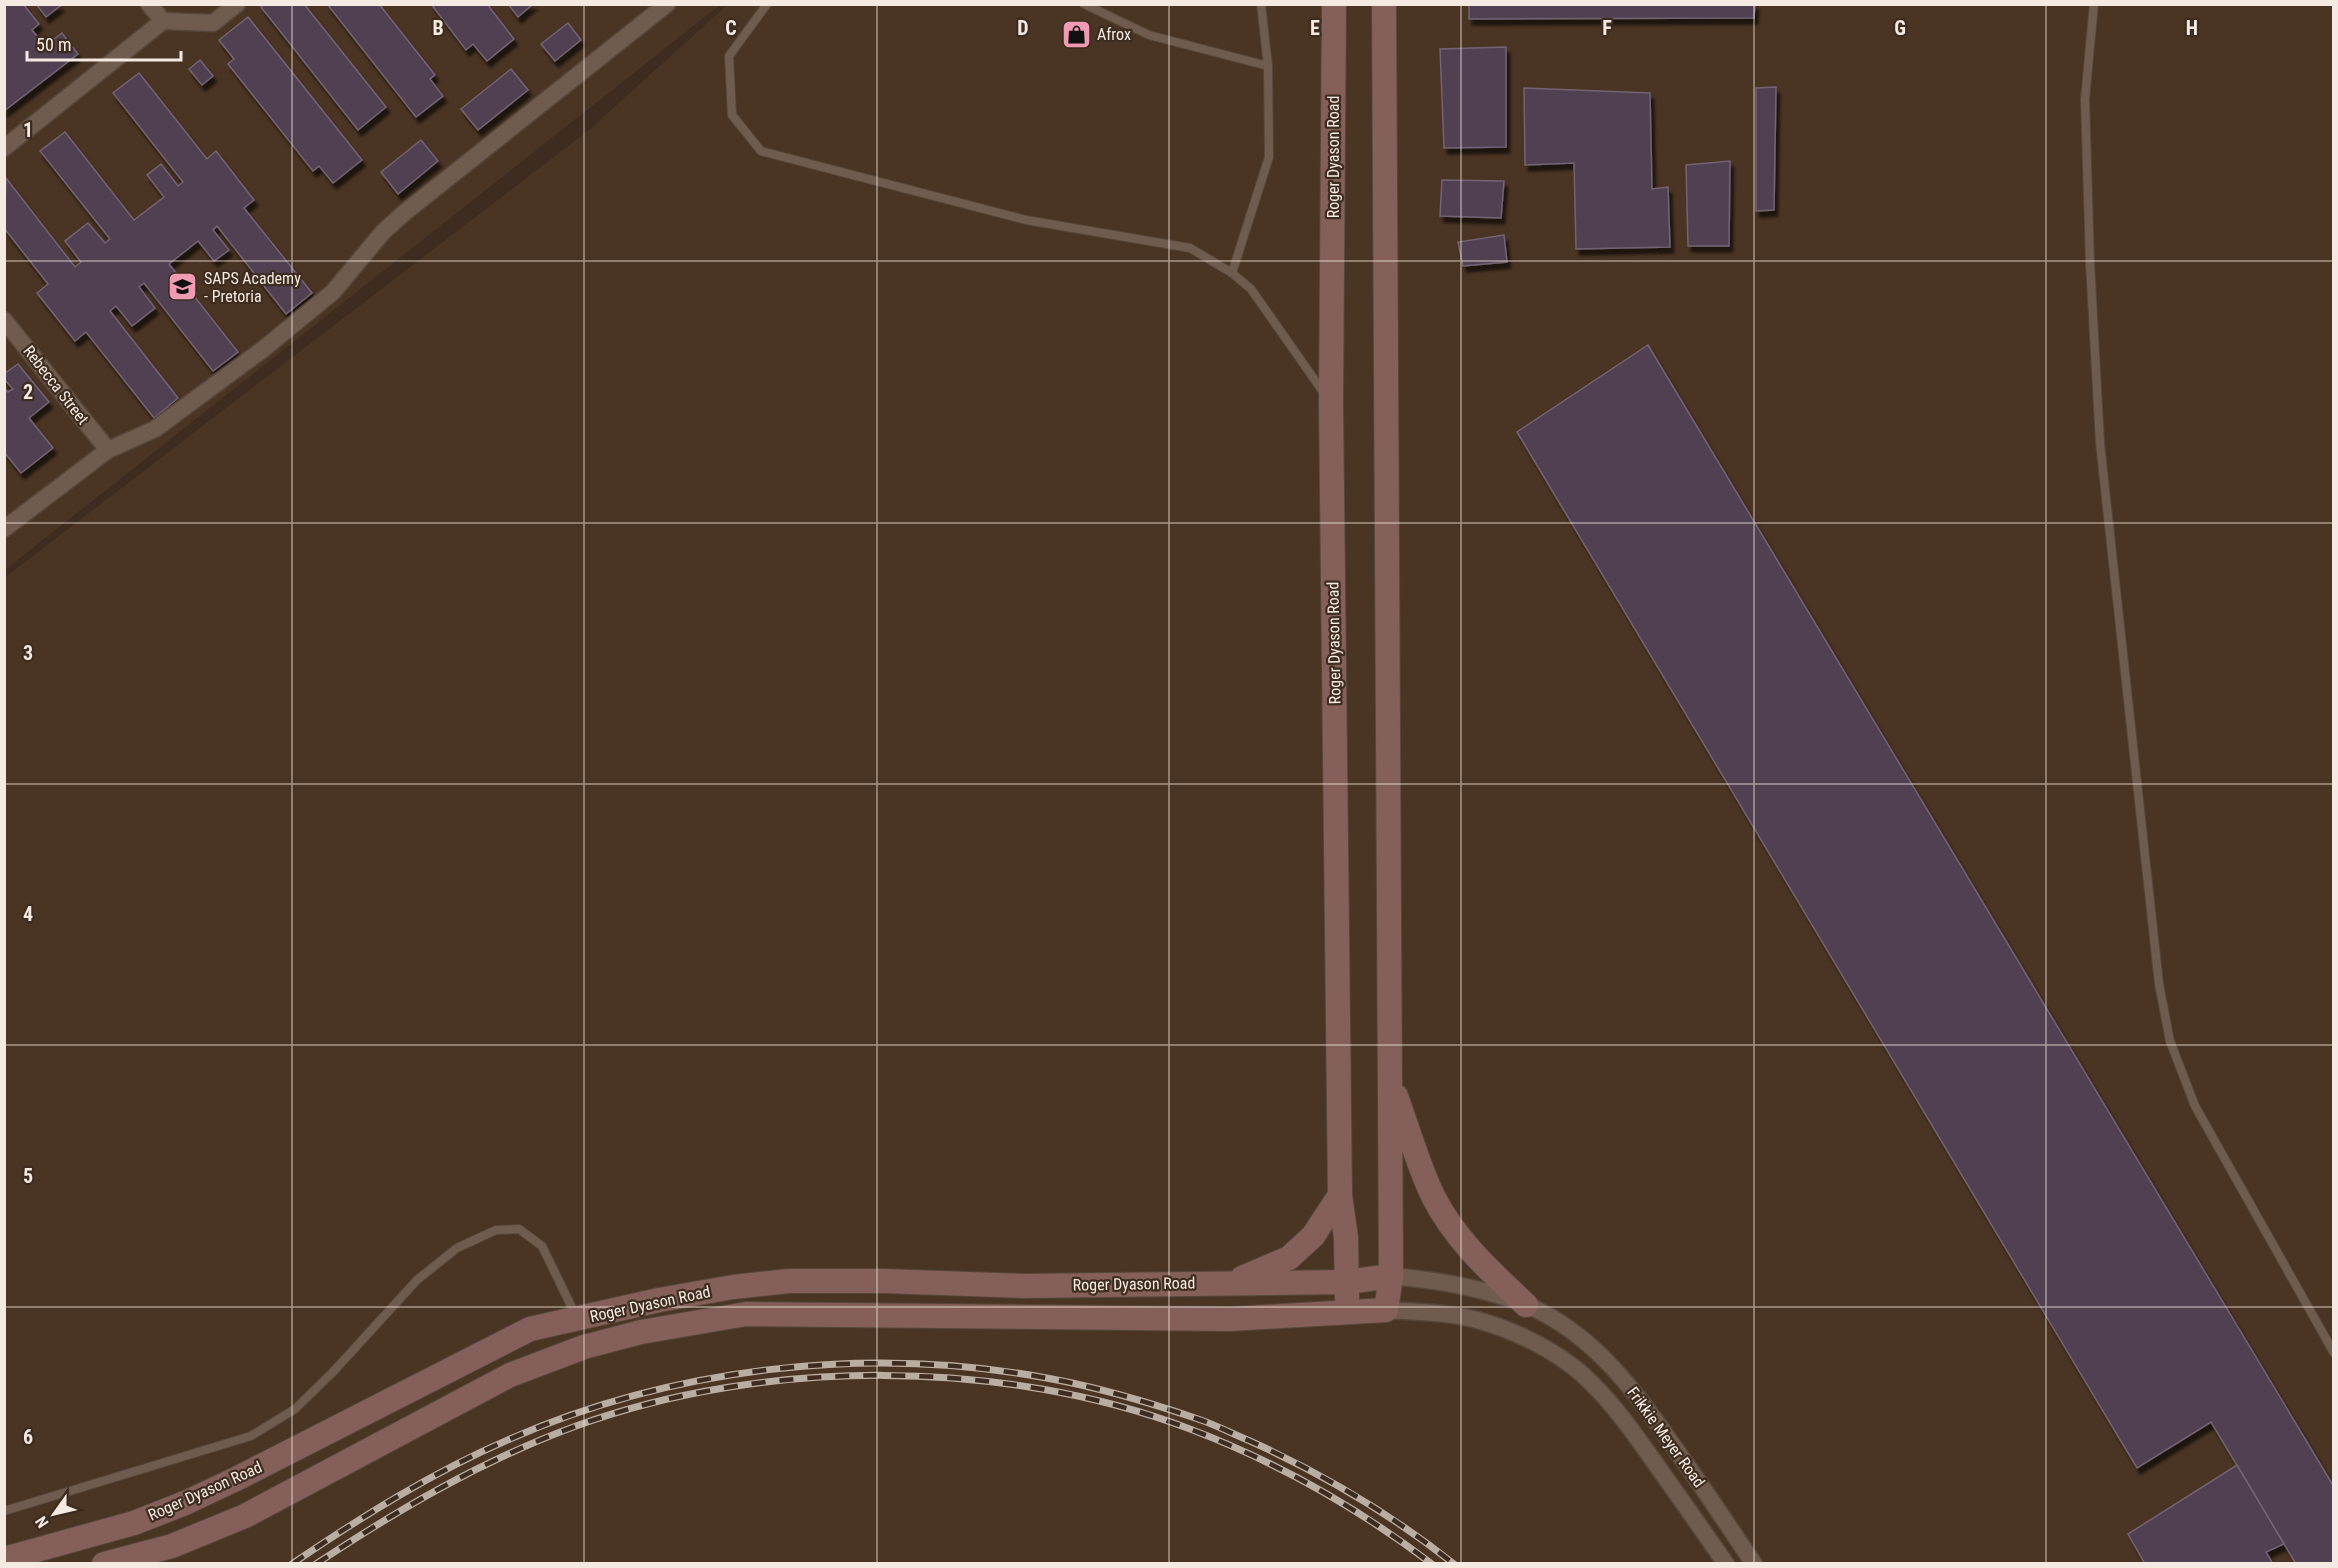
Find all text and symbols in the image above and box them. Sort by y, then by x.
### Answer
text: B [432,16,444,40]
text: C [725,16,737,40]
text: D [1017,16,1029,40]
text: E [1310,16,1320,40]
text: F [1602,16,1612,40]
text: G [1894,16,1906,40]
text: H [2186,16,2198,40]
shop icon: Afrox [1060,18,1092,50]
scale bar [27,24,182,62]
place label: Afrox [1097,25,1131,44]
text: 50 m [36,34,71,55]
street label: Roger Dyason Road [1324,96,1343,218]
text: 1 [23,118,33,142]
place label: SAPS Academy - Pretoria [204,269,301,306]
school or university icon: SAPS Academy - Pretoria [167,271,199,303]
street label: Rebecca Street [19,342,93,428]
text: 2 [23,380,33,404]
street label: Roger Dyason Road [1323,581,1345,705]
text: 3 [23,641,33,665]
text: 4 [23,902,33,926]
text: 5 [23,1164,33,1188]
street label: Roger Dyason Road [1072,1273,1196,1295]
street label: Roger Dyason Road [588,1282,712,1326]
street label: Frikkie Meyer Road [1623,1383,1709,1491]
text: 6 [23,1425,33,1449]
street label: Roger Dyason Road [145,1457,265,1525]
north arrow [24,1484,84,1544]
text: N [31,1513,53,1531]

